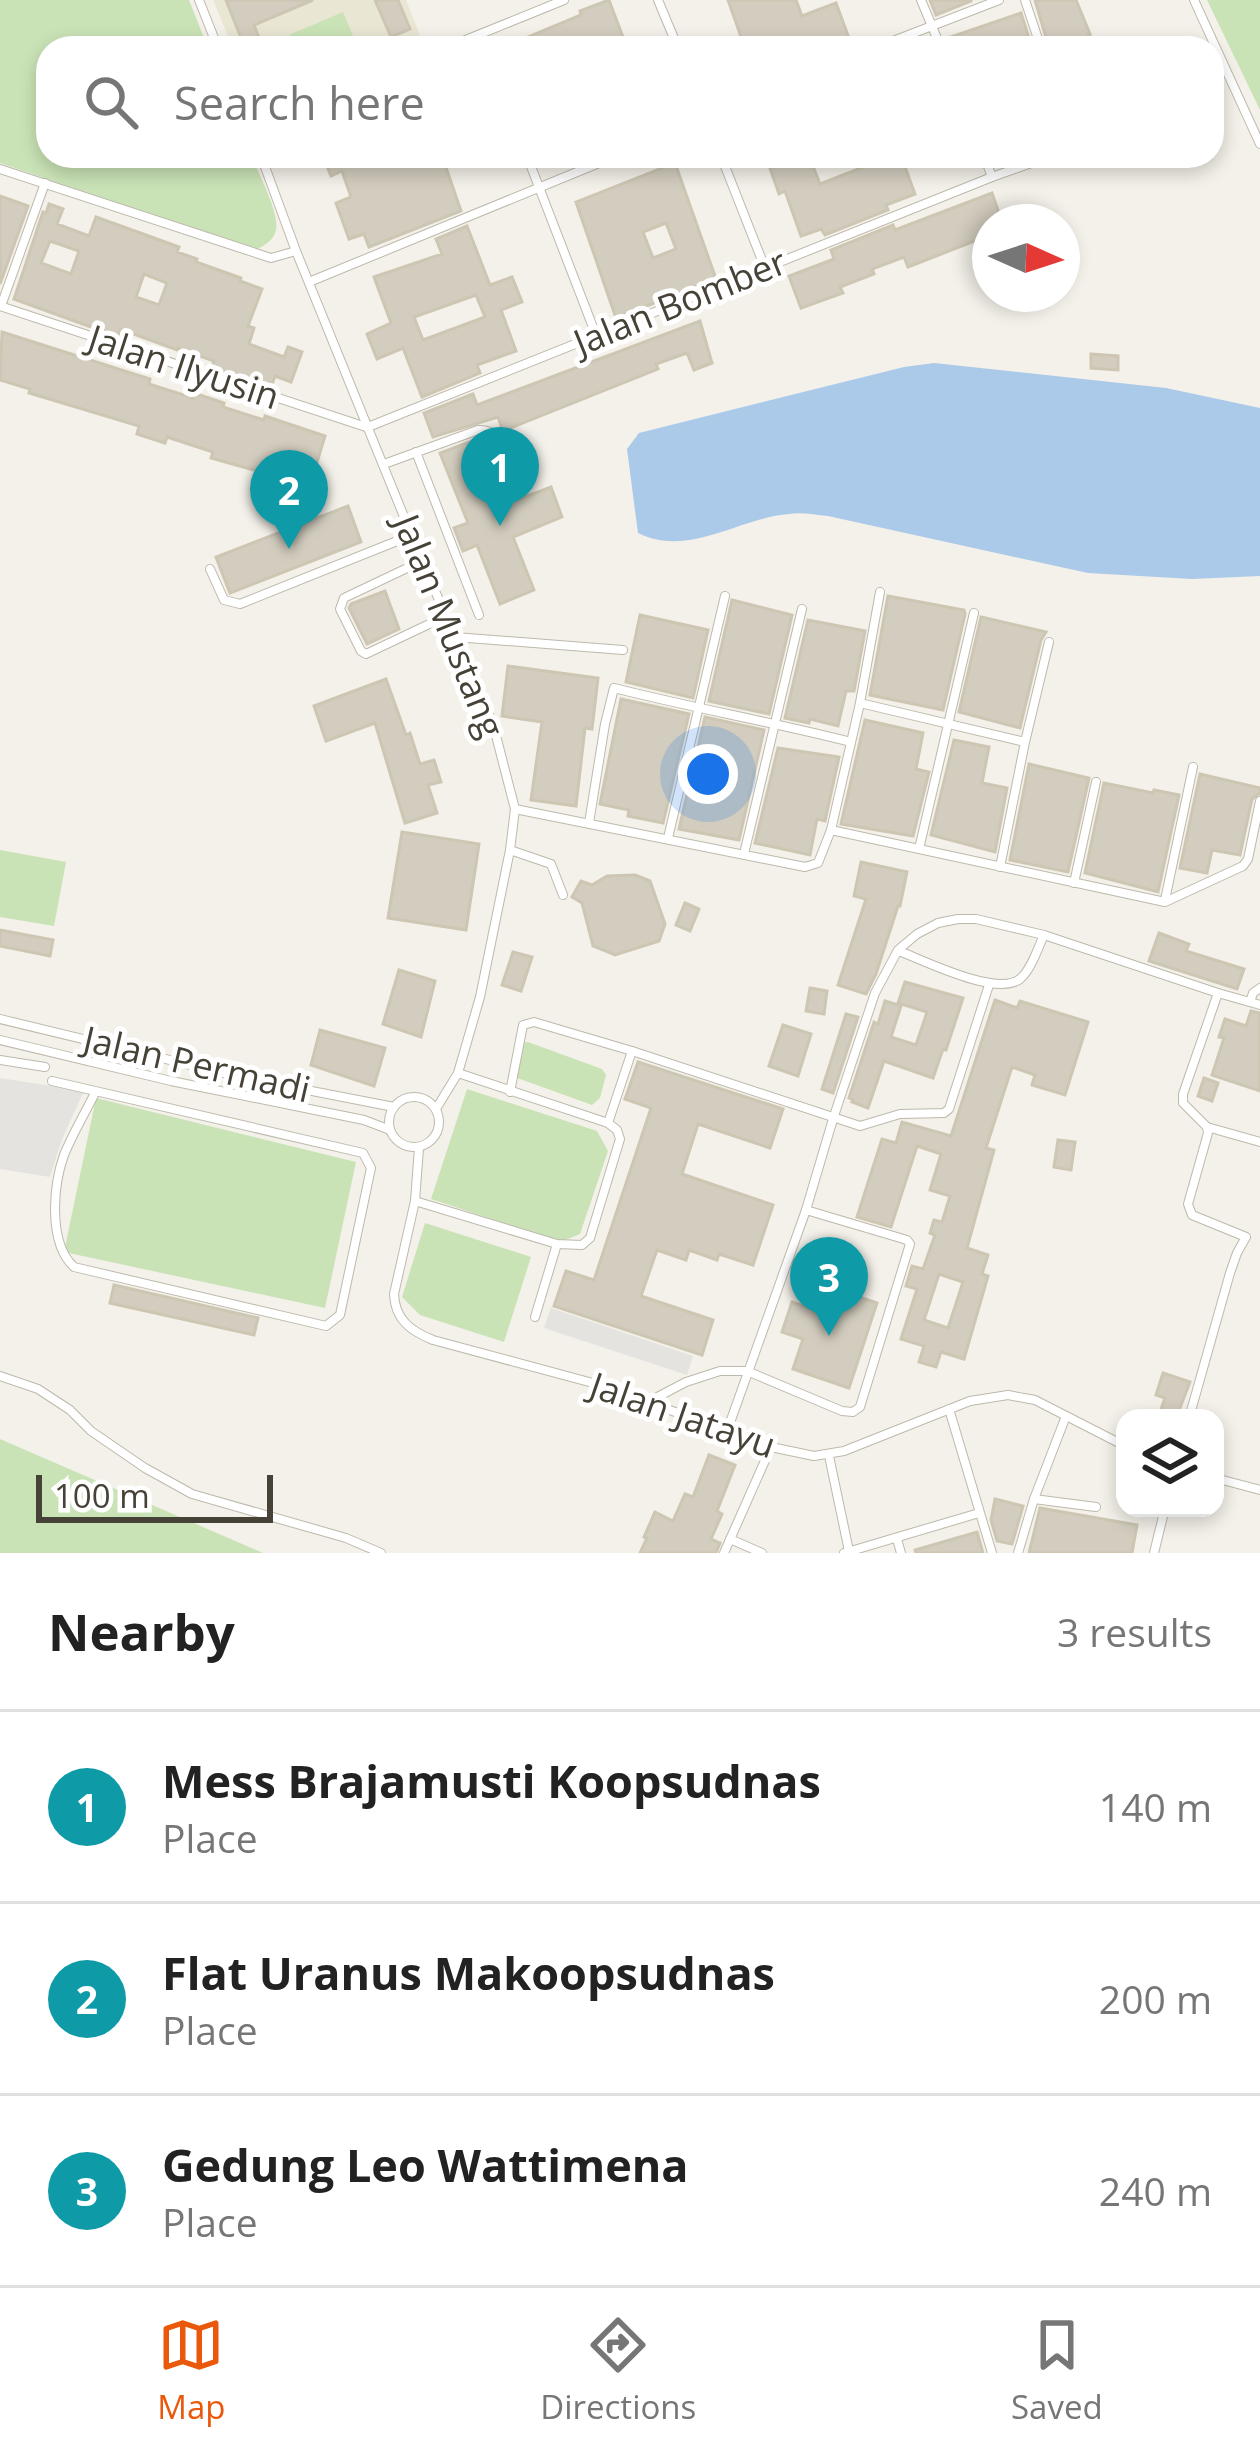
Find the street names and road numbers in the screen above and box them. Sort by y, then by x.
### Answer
street label: Jalan Bomber [563,236,794,368]
street label: Jalan Ilyusin [80,312,286,420]
street label: Jalan Mustang [381,504,516,745]
street label: Jalan Permadi [76,1013,315,1113]
street label: Jalan Jatayu [581,1359,782,1469]

